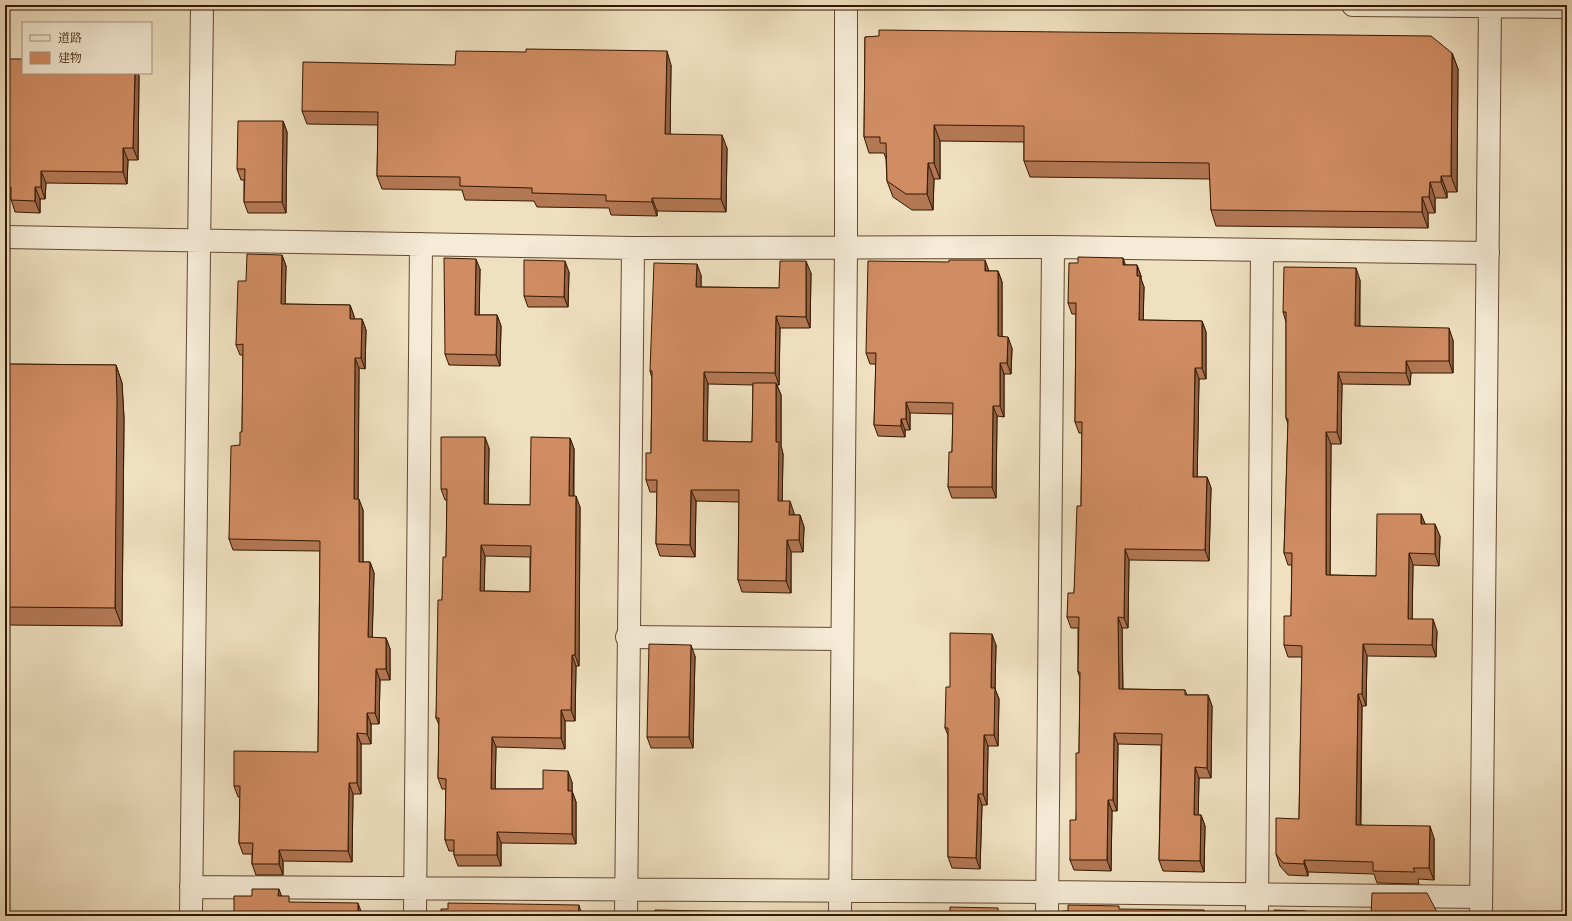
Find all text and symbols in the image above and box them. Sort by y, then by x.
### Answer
legend [22,22,152,74]
text: 道路 [58,31,82,46]
text: 建物 [58,51,82,66]

